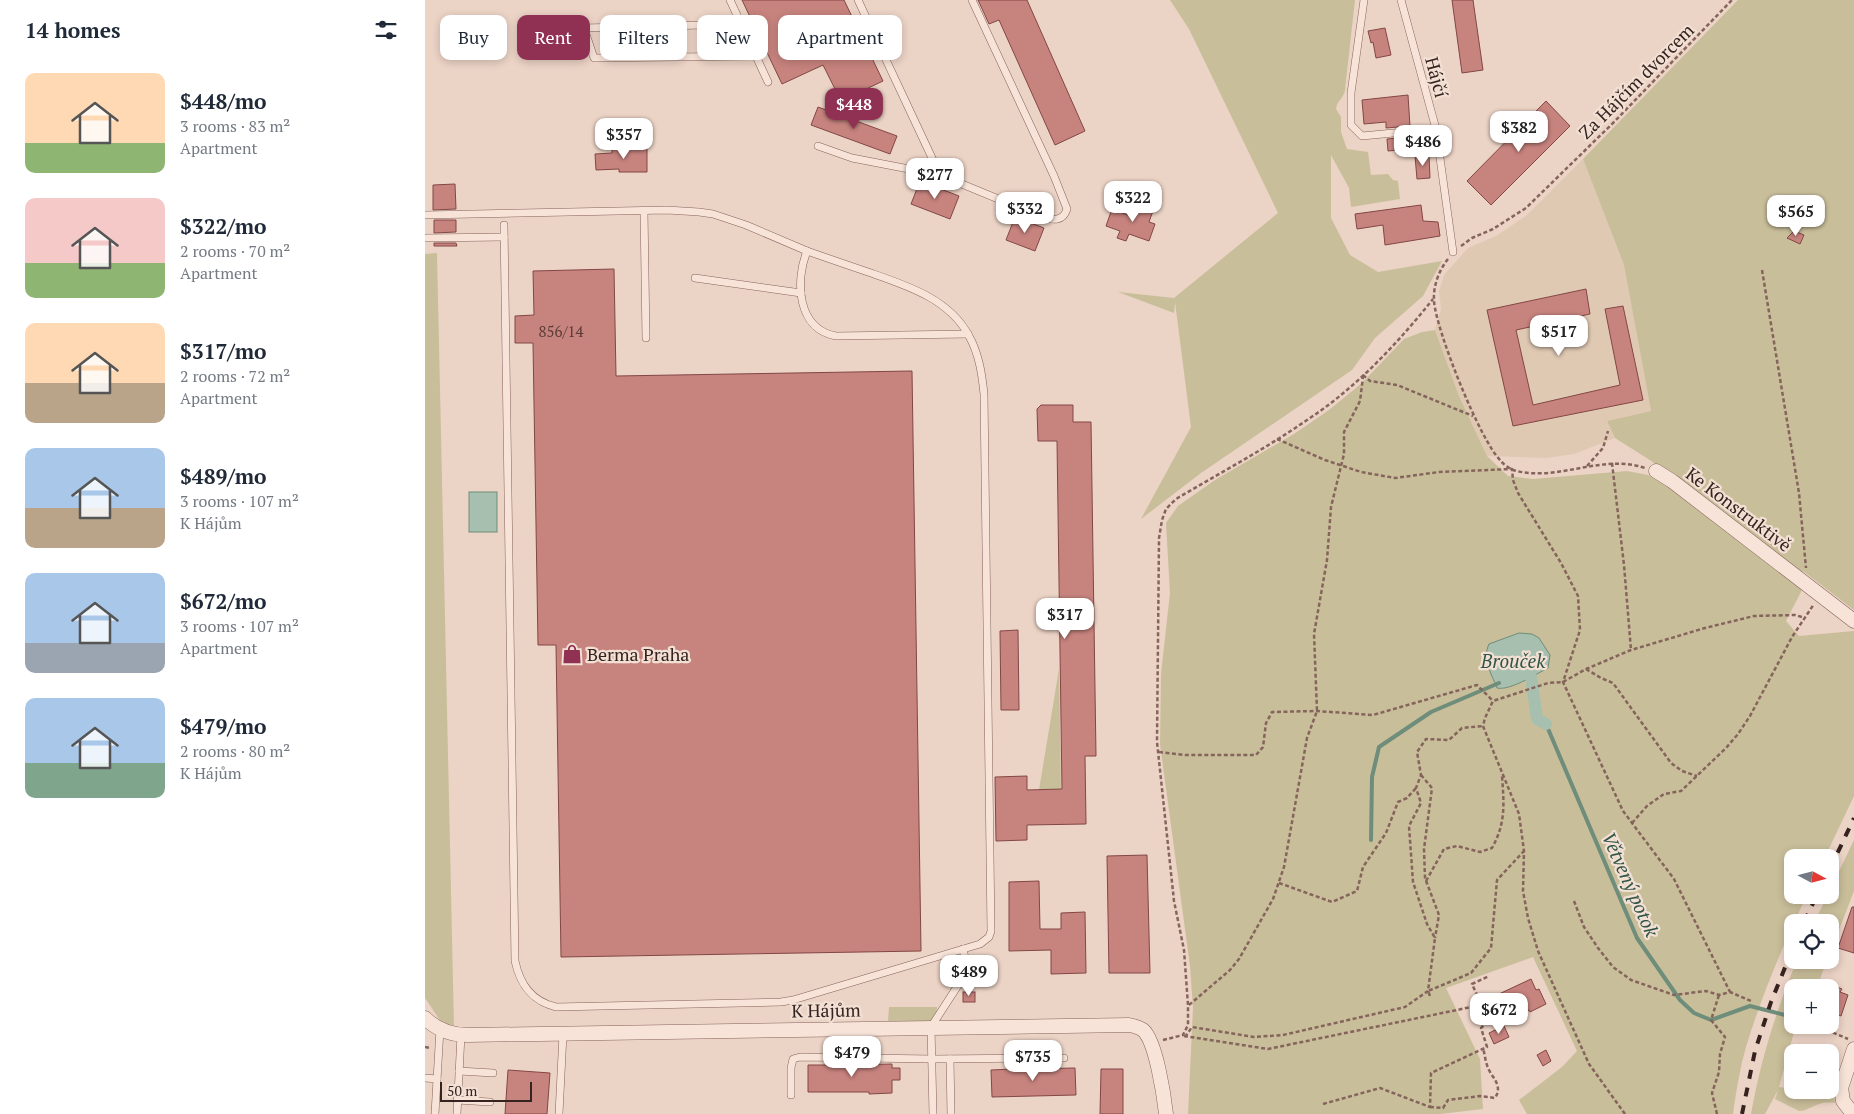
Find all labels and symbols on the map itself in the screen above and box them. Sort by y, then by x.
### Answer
street label: Za Hájčím dvorcem [1573,18,1699,144]
street label: Hájčí [1420,54,1454,101]
pin: $448 [824,88,884,130]
pin: $382 [1489,110,1549,153]
pin: $357 [594,118,654,160]
pin: $486 [1393,124,1453,167]
pin: $277 [905,158,965,200]
pin: $322 [1103,180,1163,223]
pin: $332 [995,192,1055,234]
pin: $565 [1766,194,1826,237]
pin: $517 [1529,314,1589,357]
house number: 856/14 [538,321,584,341]
street label: Ke Konstruktivě [1681,461,1797,557]
pin: $317 [1035,598,1095,640]
place label: Berma Praha [587,642,689,666]
shop icon: Berma Praha [561,643,583,665]
water label: Brouček [1480,648,1546,673]
water label: Větvený potok [1597,828,1666,941]
north arrow [1784,849,1839,904]
pin: $489 [939,954,999,997]
pin: $672 [1469,992,1529,1035]
street label: K Hájům [791,997,861,1023]
pin: $479 [822,1036,882,1078]
pin: $735 [1003,1040,1063,1082]
scale bar [440,1079,533,1102]

